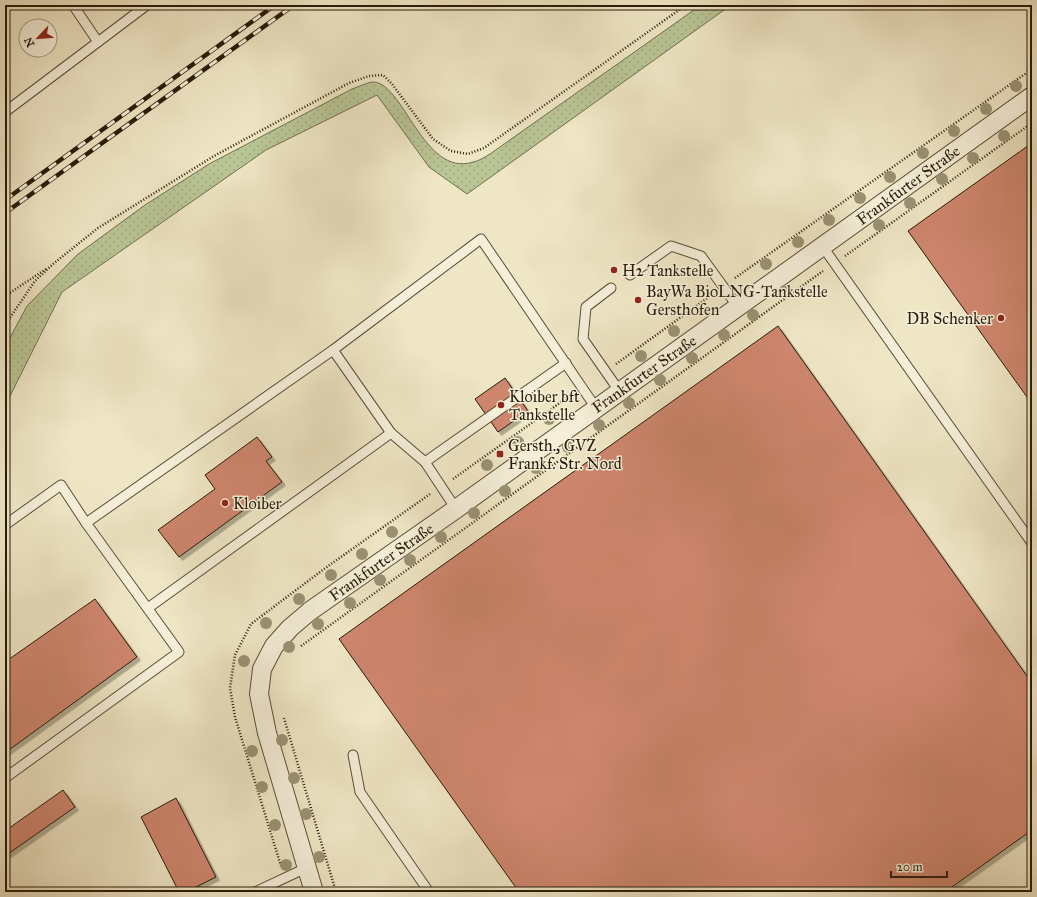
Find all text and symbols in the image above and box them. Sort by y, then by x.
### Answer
north arrow [18,18,58,58]
text: N [21,35,37,49]
street label: Frankfurter Straße [853,141,964,229]
place label: H2 Tankstelle [622,261,714,280]
marker: H2 Tankstelle [609,265,619,275]
place label: BayWa BioLNG-Tankstelle Gersthofen [646,282,828,319]
marker: BayWa BioLNG-Tankstelle Gersthofen [633,295,643,305]
place label: DB Schenker [906,309,993,328]
marker: DB Schenker [996,313,1006,323]
street label: Frankfurter Straße [588,331,700,417]
place label: Kloiber bft Tankstelle [509,387,580,424]
marker: Kloiber bft Tankstelle [496,400,506,410]
place label: Gersth., GVZ Frankf. Str. Nord [508,436,622,473]
marker: Gersth., GVZ Frankf. Str. Nord [495,449,505,459]
place label: Kloiber [233,494,282,513]
marker: Kloiber [220,498,230,508]
street label: Frankfurter Straße [325,519,437,605]
scale bar [891,853,947,879]
text: 20 m [897,860,923,874]

